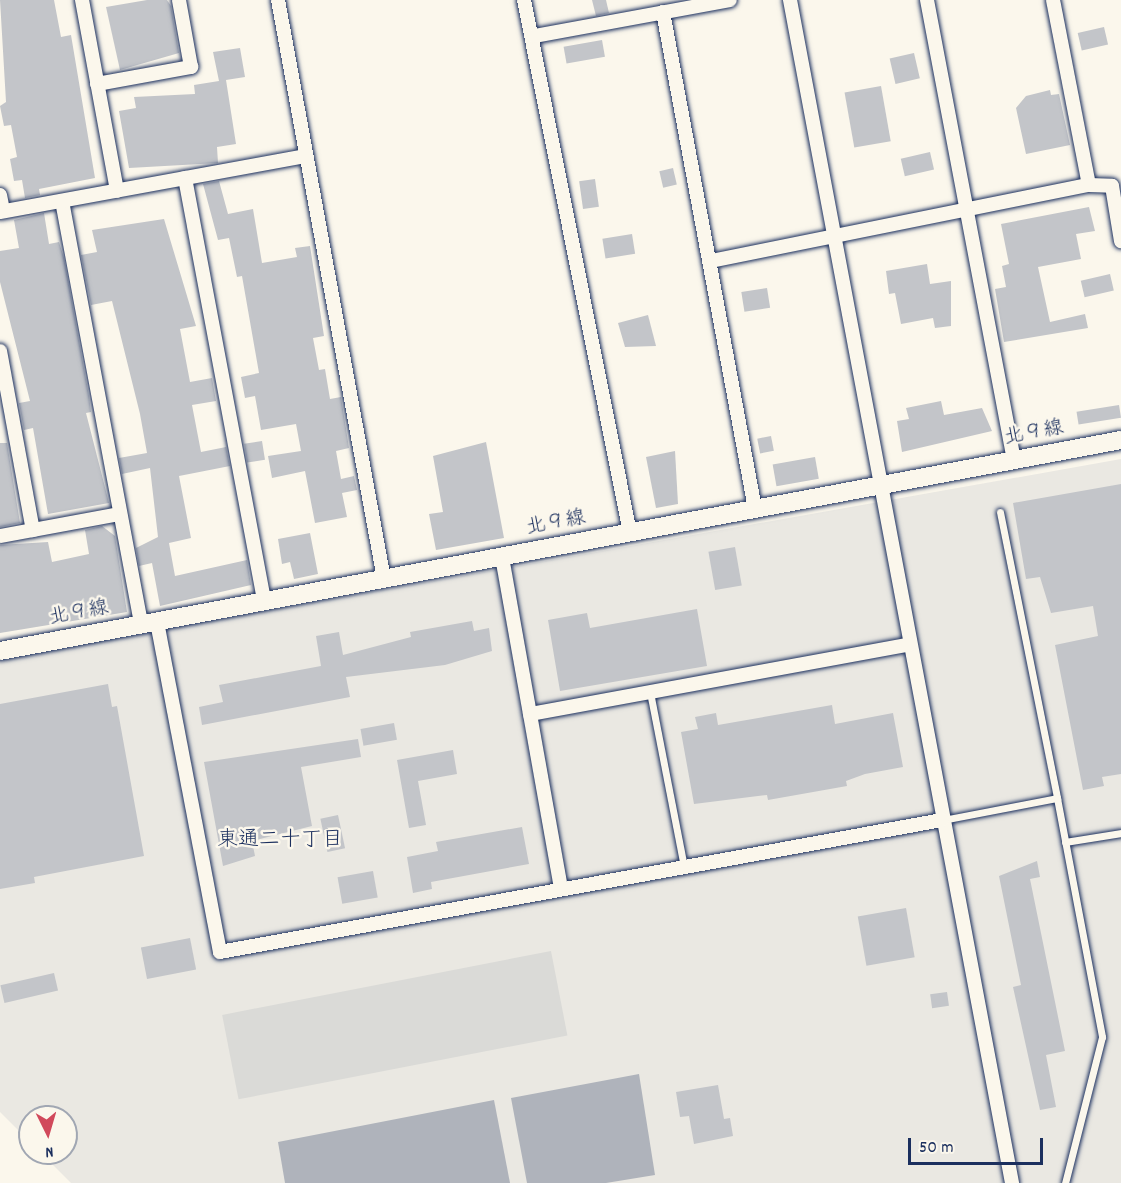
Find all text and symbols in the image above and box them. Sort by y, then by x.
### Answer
street label: 北９線 [1002,416,1066,452]
street label: 北９線 [524,506,588,542]
street label: 北９線 [47,596,111,632]
district label: 東通二十丁目 [217,828,343,854]
north arrow [18,1105,78,1165]
scale bar [911,1126,1046,1164]
text: 50 m [919,1136,954,1161]
text: N [44,1140,54,1163]

